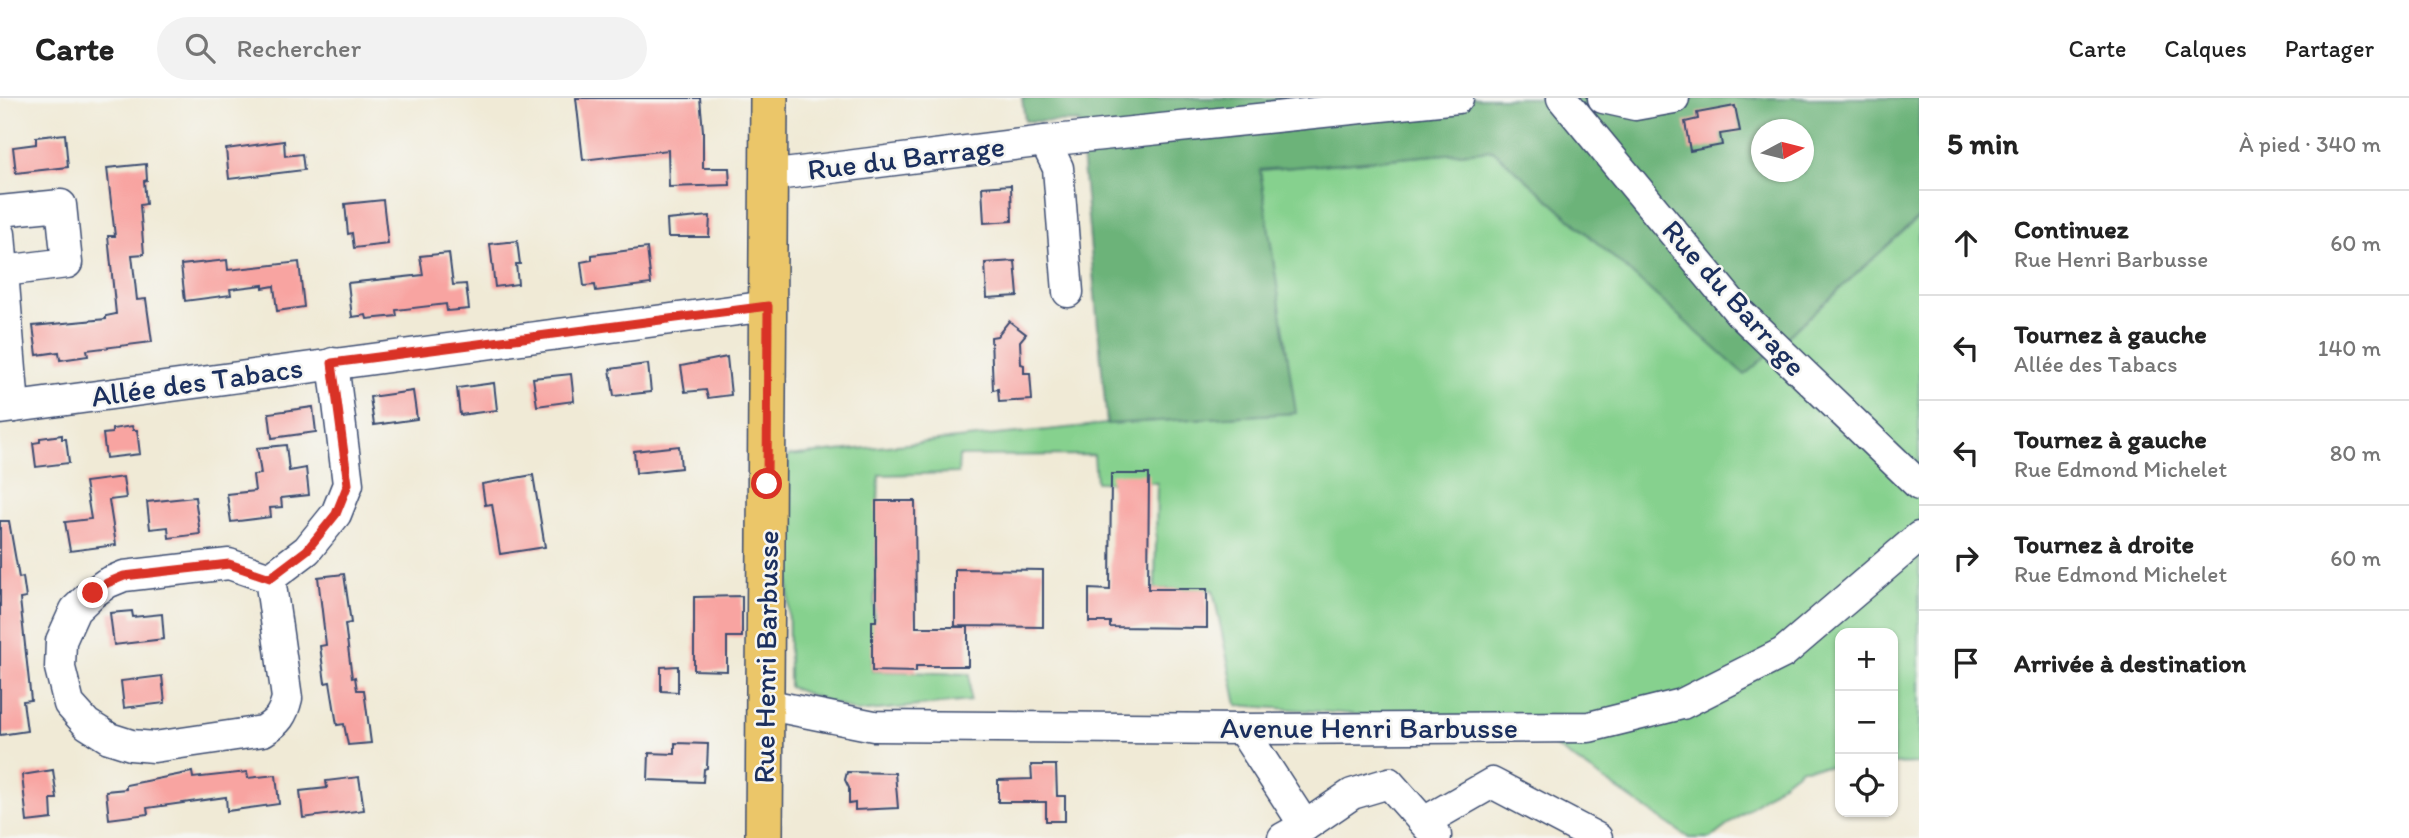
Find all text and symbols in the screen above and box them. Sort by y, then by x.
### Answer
search box [157,17,647,80]
text: Carte [35,29,115,68]
icon: search [181,29,219,67]
text: Rechercher [237,32,361,64]
text: Carte [2069,34,2126,63]
text: Calques [2164,34,2247,63]
text: Partager [2285,34,2374,63]
north arrow [1751,119,1814,182]
text: 5 min [1947,125,2018,162]
street label: Rue du Barrage [805,127,1007,188]
text: À pied · 340 m [2239,130,2381,158]
street label: Rue du Barrage [1654,212,1815,384]
text: Continuez [2014,213,2129,245]
icon: ahead [1947,224,1985,262]
text: 60 m [2330,229,2381,257]
text: Rue Henri Barbusse [2014,245,2208,273]
text: Tournez à gauche [2014,318,2207,350]
icon: left [1947,329,1985,367]
text: 140 m [2318,334,2381,362]
street label: Allée des Tabacs [89,348,305,415]
text: Allée des Tabacs [2014,350,2178,378]
text: Tournez à gauche [2014,423,2207,455]
icon: left [1947,434,1985,472]
text: 80 m [2330,439,2381,467]
text: Rue Edmond Michelet [2014,455,2227,483]
route start [751,468,782,499]
text: Tournez à droite [2014,528,2194,560]
street label: Rue Henri Barbusse [745,530,786,784]
icon: right [1947,539,1985,577]
text: 60 m [2330,544,2381,572]
text: Rue Edmond Michelet [2014,560,2227,588]
route end [77,577,108,608]
map controls [1835,628,1898,817]
button: + [1835,628,1898,691]
icon: arrive [1947,644,1985,682]
text: Arrivée à destination [2014,647,2246,679]
button: − [1835,691,1898,754]
street label: Avenue Henri Barbusse [1220,709,1518,746]
button: locate [1835,754,1898,817]

